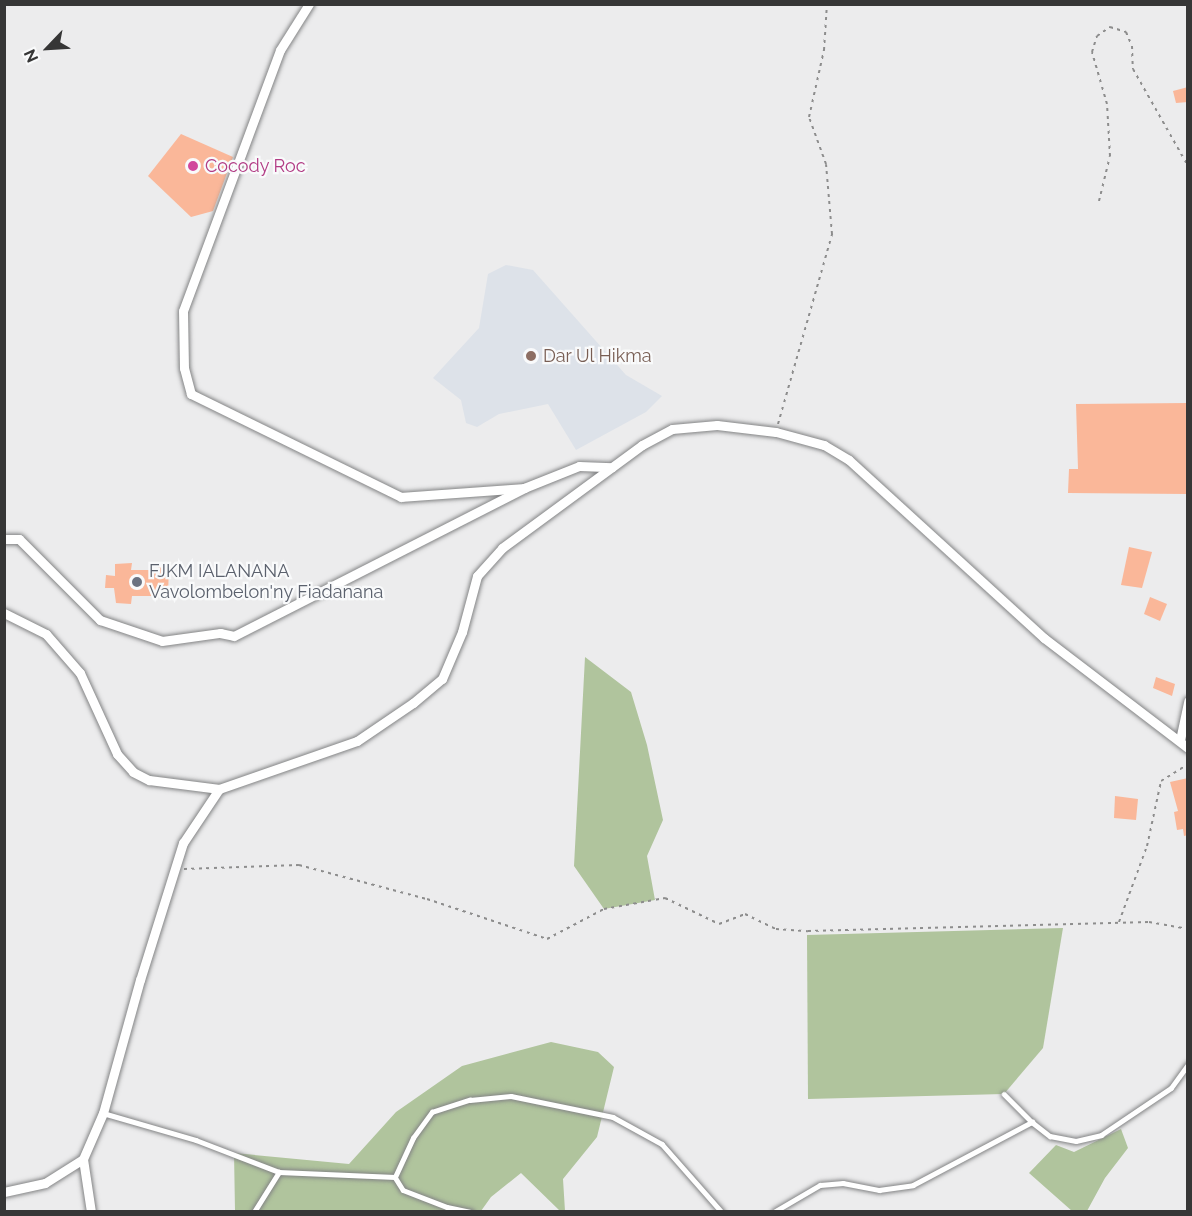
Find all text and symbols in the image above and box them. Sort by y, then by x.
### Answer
north arrow [18,18,78,78]
text: N [20,46,42,65]
place label: Cocody Roc [205,155,306,177]
marker: Cocody Roc [186,159,200,173]
place label: Dar Ul Hikma [543,345,653,367]
marker: Dar Ul Hikma [524,349,538,363]
place label: FJKM IALANANA Vavolombelon'ny Fiadanana [149,561,384,604]
marker: FJKM IALANANA Vavolombelon'ny Fiadanana [130,575,144,589]

